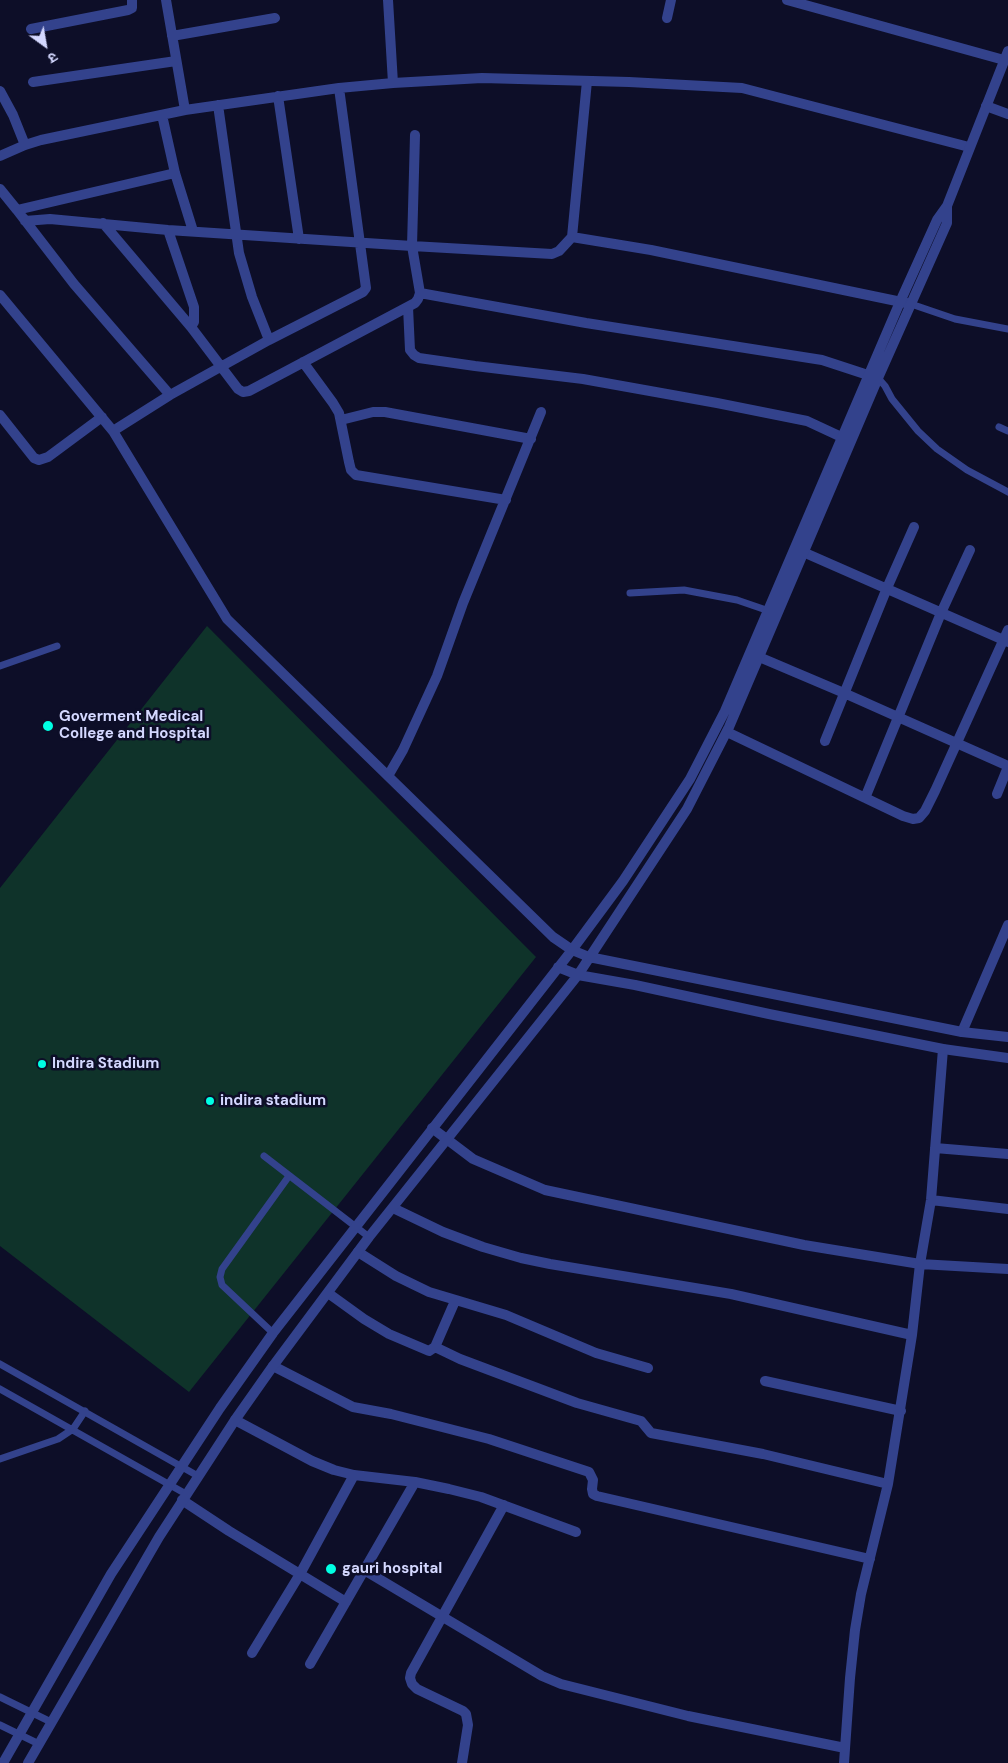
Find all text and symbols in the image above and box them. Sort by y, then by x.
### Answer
north arrow [20,20,70,70]
text: उ [45,48,61,68]
place label: Goverment Medical College and Hospital [59,708,210,743]
marker: Goverment Medical College and Hospital [41,719,55,733]
place label: Indira Stadium [52,1055,159,1073]
marker: Indira Stadium [36,1058,48,1070]
place label: indira stadium [220,1092,326,1110]
marker: indira stadium [204,1095,216,1107]
place label: gauri hospital [342,1560,442,1578]
marker: gauri hospital [324,1562,338,1576]

